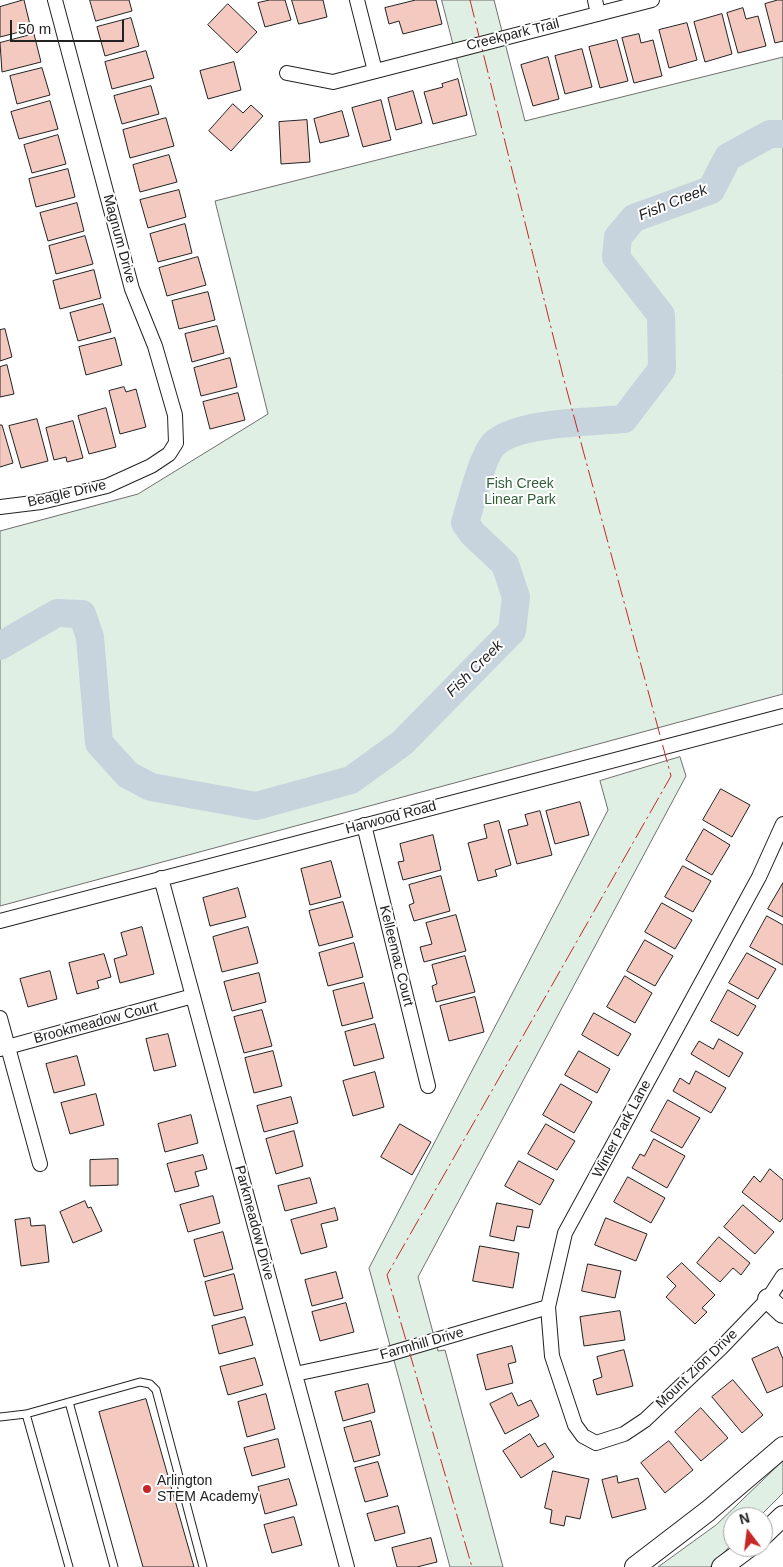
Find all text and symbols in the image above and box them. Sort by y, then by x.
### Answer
scale bar [12,10,126,42]
street label: Creekpark Trail [465,15,561,55]
text: 50 m [18,20,51,37]
water label: Fish Creek [636,181,710,225]
street label: Magnum Drive [99,193,139,285]
park label: Fish Creek Linear Park [484,476,556,508]
street label: Beagle Drive [26,477,108,511]
water label: Fish Creek [443,637,507,701]
street label: Harwood Road [344,798,438,838]
street label: Kelleemac Court [375,904,417,1008]
street label: Brookmeadow Court [32,998,160,1048]
street label: Winter Park Lane [589,1077,655,1181]
street label: Parkmeadow Drive [231,1164,277,1282]
street label: Farmhill Drive [378,1324,466,1364]
street label: Mount Zion Drive [653,1326,741,1412]
place label: Arlington STEM Academy [157,1473,258,1505]
marker: Arlington STEM Academy [141,1483,153,1495]
north arrow [723,1507,773,1557]
text: N [737,1509,751,1528]

